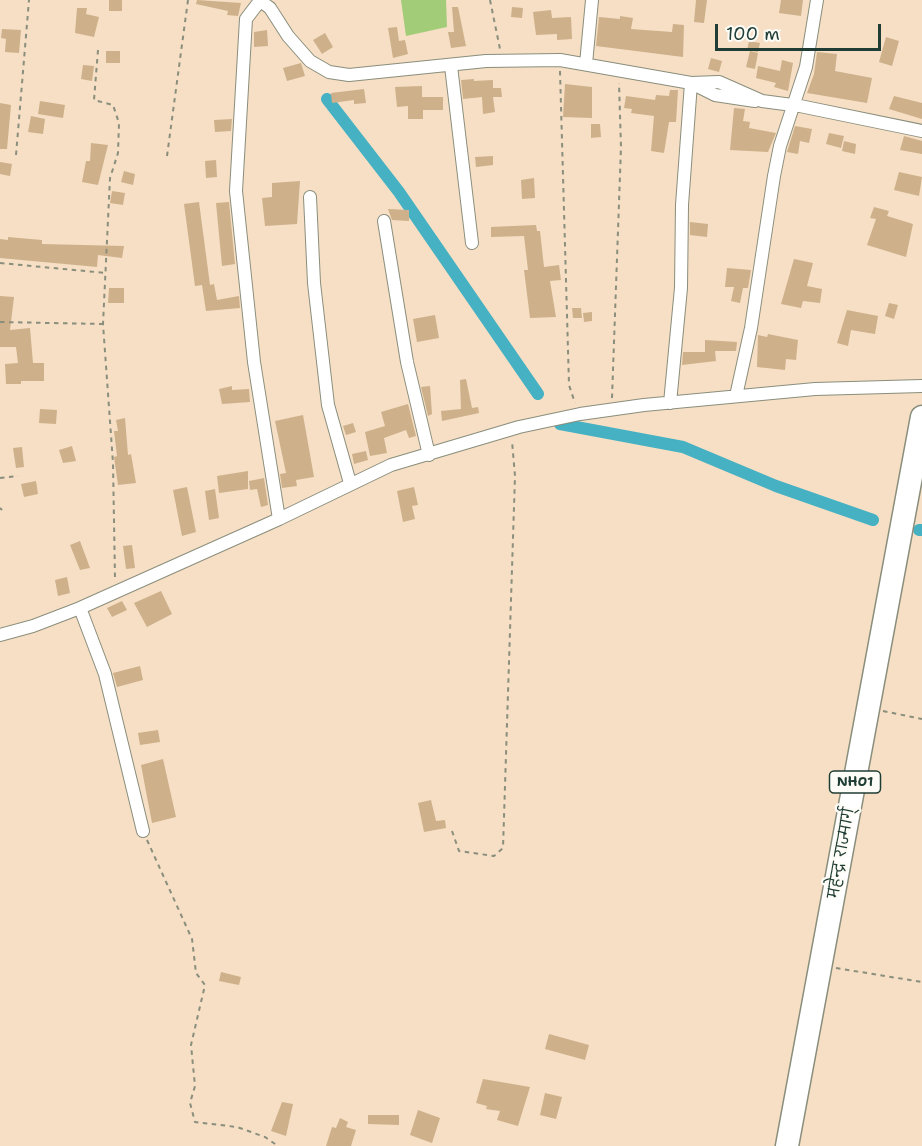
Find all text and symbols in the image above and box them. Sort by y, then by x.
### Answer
scale bar [718,12,884,50]
text: 100 m [726,22,780,46]
road number: NH01 [830,771,880,793]
street label: महेन्द्र राज्मार्ग् [825,806,859,900]

